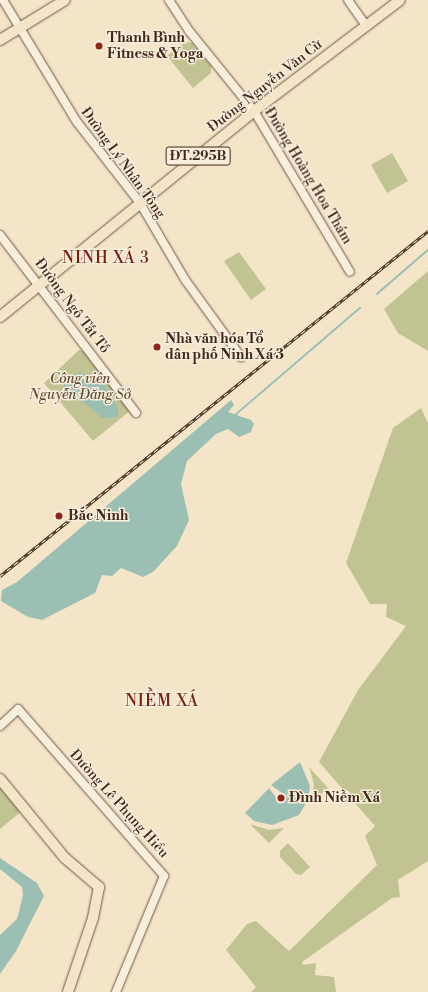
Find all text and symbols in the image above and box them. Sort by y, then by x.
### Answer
place label: Thanh Bình Fitness & Yoga [107,30,203,62]
street label: Đường Nguyễn Văn Cừ [204,36,326,136]
marker: Thanh Bình Fitness & Yoga [94,41,104,51]
street label: Đường Lý Nhân Tông [77,104,169,222]
street label: Đường Hoàng Hoa Thám [261,105,355,247]
road number: ĐT.295B [165,145,231,167]
district label: NINH XÁ 3 [62,248,150,268]
street label: Đường Ngô Tất Tố [31,255,113,357]
place label: Nhà văn hóa Tổ dân phố Ninh Xá 3 [165,331,284,364]
marker: Nhà văn hóa Tổ dân phố Ninh Xá 3 [152,342,162,352]
park label: Công viên Nguyễn Đăng Sở [29,371,131,404]
place label: Bắc Ninh [68,508,128,524]
marker: Bắc Ninh [53,510,65,522]
district label: NIỀM XÁ [125,691,199,711]
street label: Đường Lê Phụng Hiểu [66,746,172,862]
place label: Đình Niềm Xá [289,790,380,806]
marker: Đình Niềm Xá [276,793,286,803]

